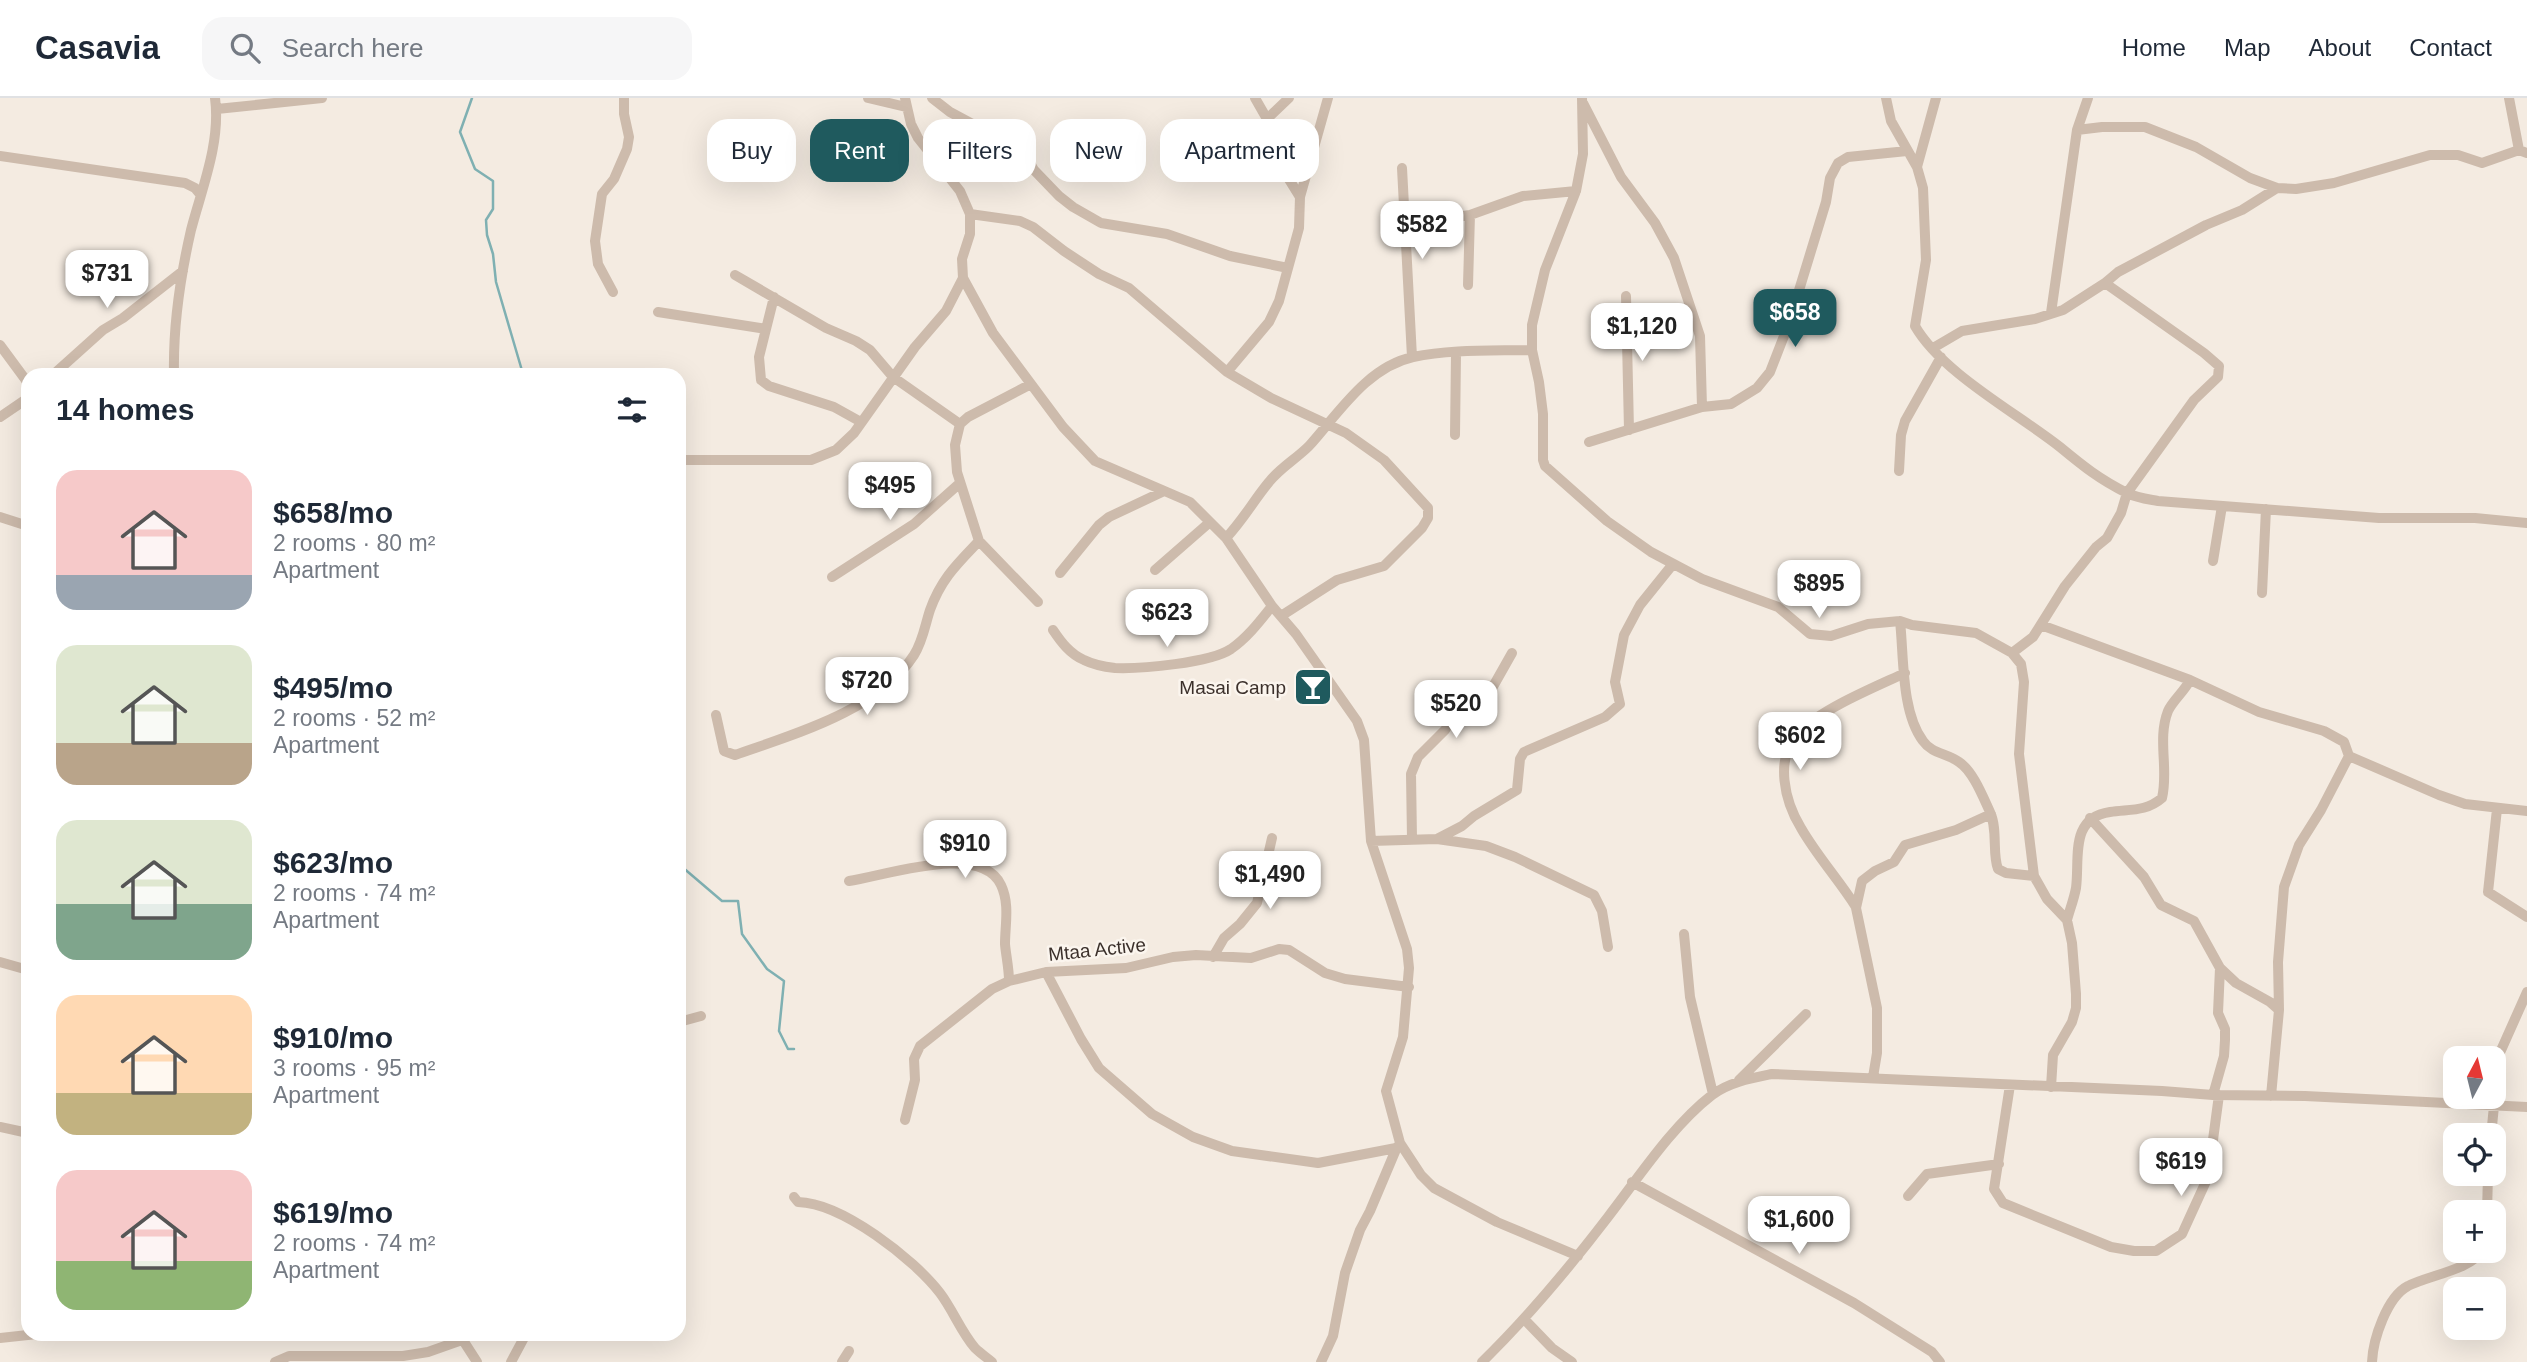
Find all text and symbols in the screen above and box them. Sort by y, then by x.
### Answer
search box [202,17,692,80]
text: Casavia [35,29,160,66]
icon: search [226,29,264,67]
text: Search here [282,33,423,63]
text: Home [2122,34,2186,61]
text: Map [2224,34,2271,61]
text: About [2309,34,2371,61]
text: Contact [2409,34,2492,61]
chip: Buy [707,119,796,182]
chip: Rent [810,119,909,182]
chip: Filters [923,119,1036,182]
chip: New [1050,119,1146,182]
chip: Apartment [1160,119,1319,182]
pin: $582 [1381,202,1463,261]
text: $582 [1396,211,1448,237]
pin: $731 [66,250,148,310]
text: $731 [81,260,133,286]
pin: $658 [1754,289,1836,349]
text: $658 [1769,299,1821,325]
pin: $1,120 [1585,303,1699,363]
text: $1,120 [1607,313,1677,339]
icon: filters [613,391,651,429]
text: 14 homes [56,393,194,426]
pin: $495 [849,462,931,522]
text: $495 [864,472,916,498]
text: $658/mo [273,496,393,529]
icon: home [112,498,196,582]
text: 2 rooms · 80 m² [273,530,435,556]
text: Apartment [273,557,379,583]
pin: $895 [1778,560,1860,620]
text: $895 [1793,570,1845,596]
pin: $623 [1126,589,1208,649]
text: $623 [1141,599,1193,625]
pin: $720 [826,658,908,717]
bar icon: Masai Camp [1292,666,1334,708]
text: $720 [841,667,893,693]
text: $495/mo [273,671,393,704]
icon: home [112,673,196,757]
place label: Masai Camp [1179,677,1286,698]
pin: $520 [1415,680,1497,740]
text: $520 [1430,690,1482,716]
text: 2 rooms · 52 m² [273,705,435,731]
pin: $602 [1759,712,1841,772]
text: $602 [1774,722,1826,748]
text: Apartment [273,732,379,758]
pin: $910 [924,820,1006,880]
text: $910 [939,830,991,856]
text: $623/mo [273,846,393,879]
icon: home [112,848,196,932]
pin: $1,490 [1213,852,1327,911]
text: $1,490 [1235,861,1305,887]
text: 2 rooms · 74 m² [273,880,435,906]
text: Apartment [273,907,379,933]
street label: Mtaa Active [1047,934,1147,965]
text: $910/mo [273,1021,393,1054]
icon: home [112,1023,196,1107]
north arrow [2443,1046,2506,1110]
map controls [2443,1046,2506,1340]
text: 3 rooms · 95 m² [273,1055,435,1081]
text: Apartment [273,1082,379,1108]
button: locate [2443,1123,2506,1186]
pin: $619 [2140,1138,2222,1198]
text: $619 [2155,1148,2207,1174]
text: $619/mo [273,1196,393,1229]
pin: $1,600 [1742,1196,1856,1256]
icon: home [112,1198,196,1282]
button: + [2443,1200,2506,1263]
text: $1,600 [1764,1206,1834,1232]
text: 2 rooms · 74 m² [273,1230,435,1256]
text: Apartment [273,1257,379,1283]
button: − [2443,1277,2506,1340]

